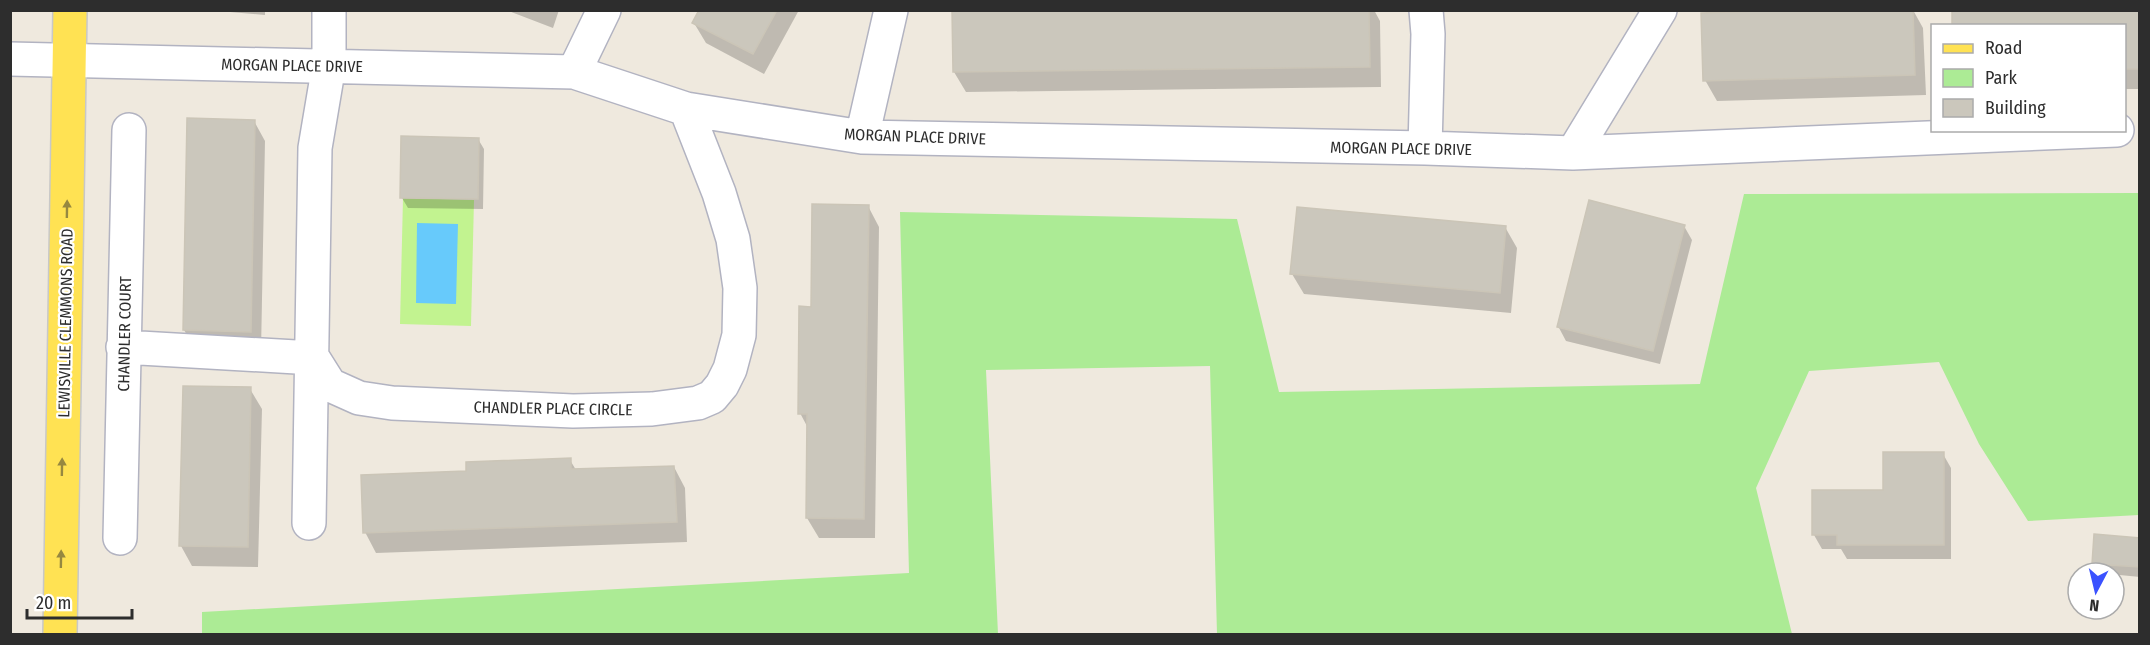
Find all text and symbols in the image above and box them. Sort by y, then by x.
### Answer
legend [1931,24,2126,132]
text: Road [1985,37,2022,59]
street label: MORGAN PLACE DRIVE [221,55,363,76]
text: Park [1985,67,2018,89]
text: Building [1985,97,2046,119]
street label: MORGAN PLACE DRIVE [844,125,986,148]
street label: MORGAN PLACE DRIVE [1330,138,1472,159]
one-way arrow [62,200,71,219]
street label: LEWISVILLE CLEMMONS ROAD [54,228,77,418]
street label: CHANDLER COURT [114,276,135,392]
street label: CHANDLER PLACE CIRCLE [473,398,633,419]
one-way arrow [57,458,67,477]
one-way arrow [56,550,66,569]
north arrow [2066,561,2126,621]
scale bar [27,582,132,620]
text: 20 m [36,592,71,614]
text: N [2088,595,2100,615]

